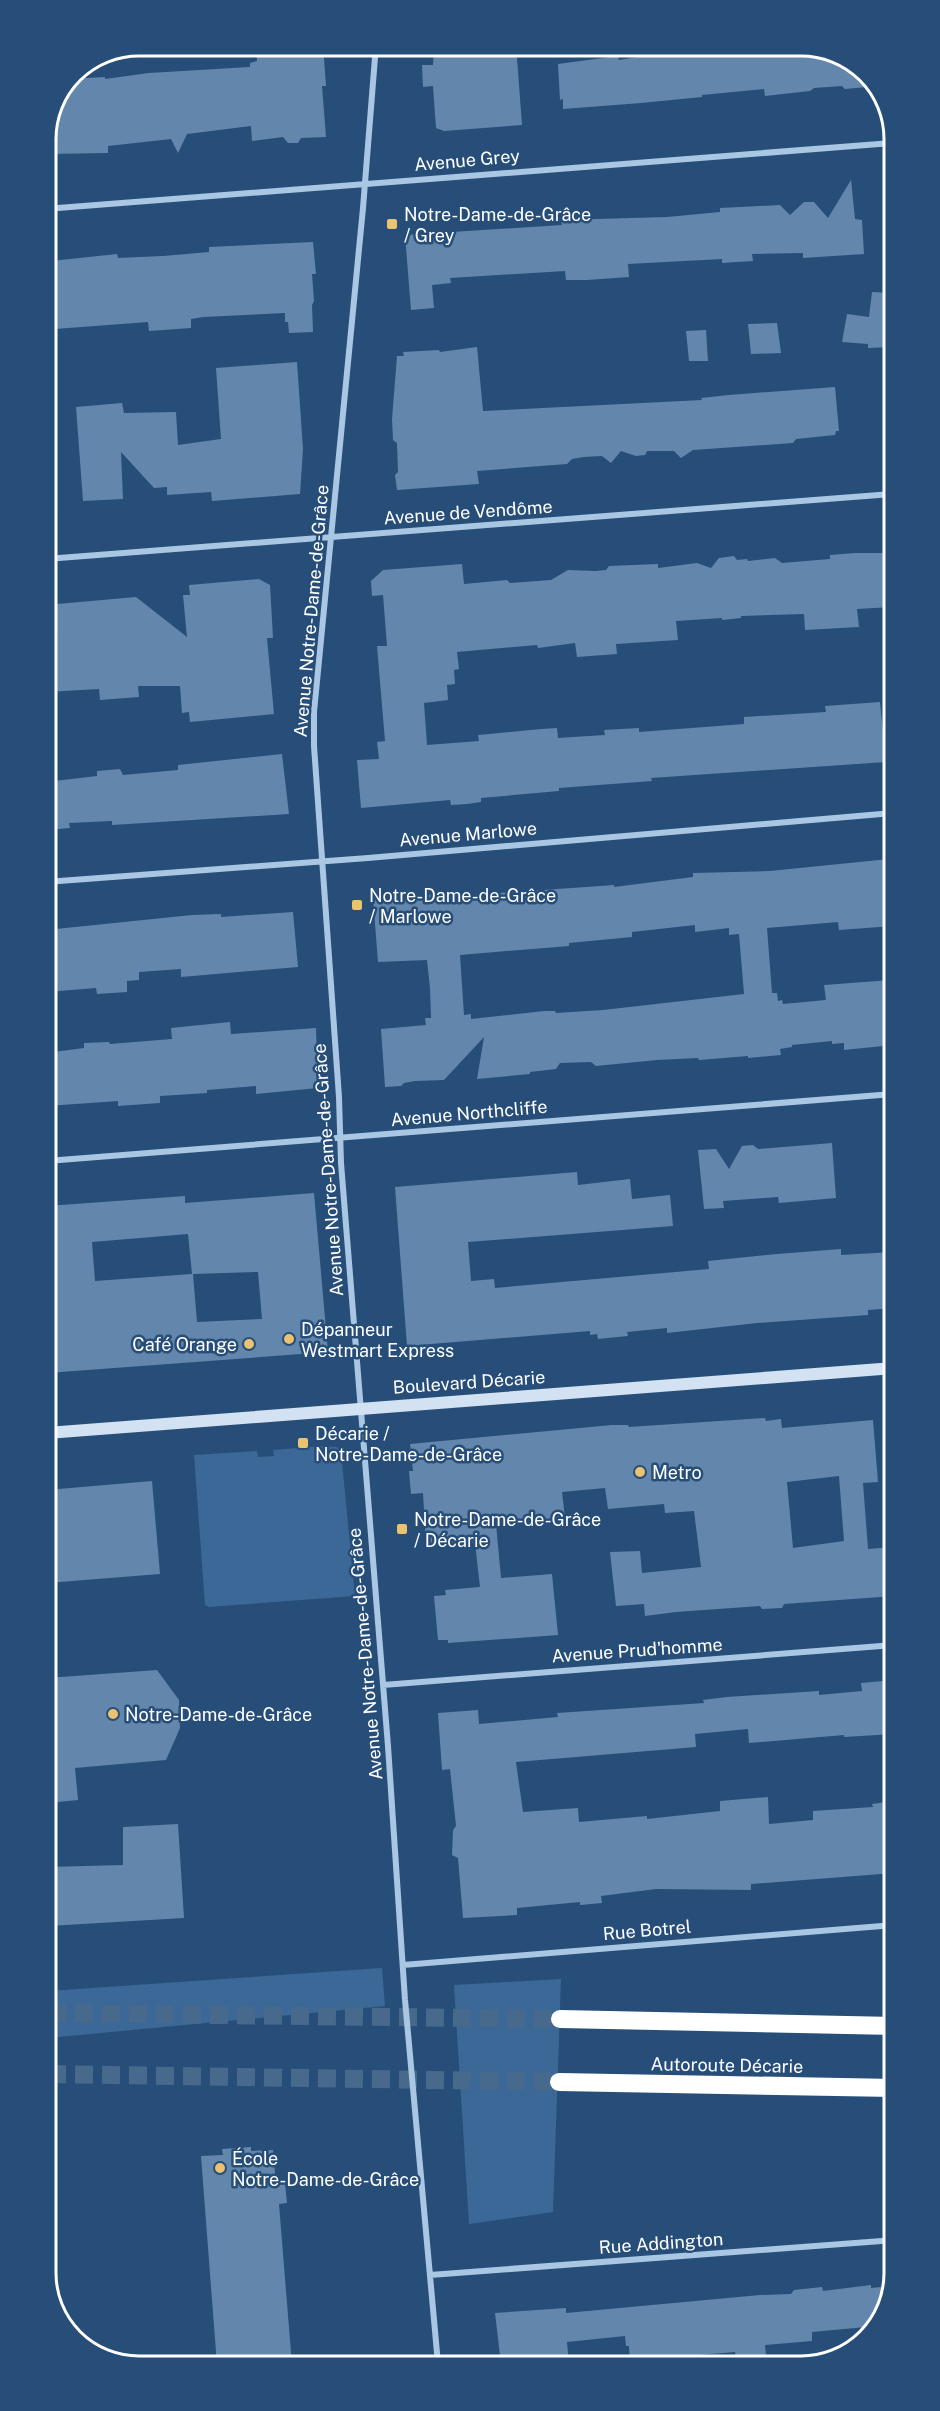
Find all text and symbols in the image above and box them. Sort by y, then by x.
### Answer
street label: Avenue Grey [413,145,521,175]
place label: Notre-Dame-de-Grâce / Grey [404,204,591,246]
marker: Notre-Dame-de-Grâce / Grey [385,217,399,231]
street label: Avenue Notre-Dame-de-Grâce [289,484,333,738]
street label: Avenue de Vendôme [383,496,553,528]
street label: Avenue Marlowe [398,818,538,850]
place label: Notre-Dame-de-Grâce / Marlowe [369,885,556,927]
marker: Notre-Dame-de-Grâce / Marlowe [350,898,364,912]
street label: Avenue Notre-Dame-de-Grâce [309,1043,347,1297]
street label: Avenue Northcliffe [390,1096,548,1130]
place label: Dépanneur Westmart Express [301,1319,454,1361]
marker: Dépanneur Westmart Express [282,1332,296,1346]
place label: Café Orange [132,1334,237,1355]
marker: Café Orange [242,1337,256,1351]
street label: Boulevard Décarie [392,1366,546,1398]
place label: Décarie / Notre-Dame-de-Grâce [315,1423,502,1465]
marker: Décarie / Notre-Dame-de-Grâce [296,1436,310,1450]
place label: Metro [652,1462,702,1483]
marker: Metro [633,1465,647,1479]
place label: Notre-Dame-de-Grâce / Décarie [414,1509,601,1551]
marker: Notre-Dame-de-Grâce / Décarie [395,1522,409,1536]
street label: Avenue Notre-Dame-de-Grâce [343,1527,387,1781]
street label: Avenue Prud'homme [551,1634,723,1666]
place label: Notre-Dame-de-Grâce [125,1704,312,1725]
marker: Notre-Dame-de-Grâce [106,1707,120,1721]
street label: Rue Botrel [602,1916,692,1944]
street label: Autoroute Décarie [650,2053,804,2077]
place label: École Notre-Dame-de-Grâce [232,2147,419,2190]
marker: École Notre-Dame-de-Grâce [213,2161,227,2175]
street label: Rue Addington [598,2228,724,2258]

